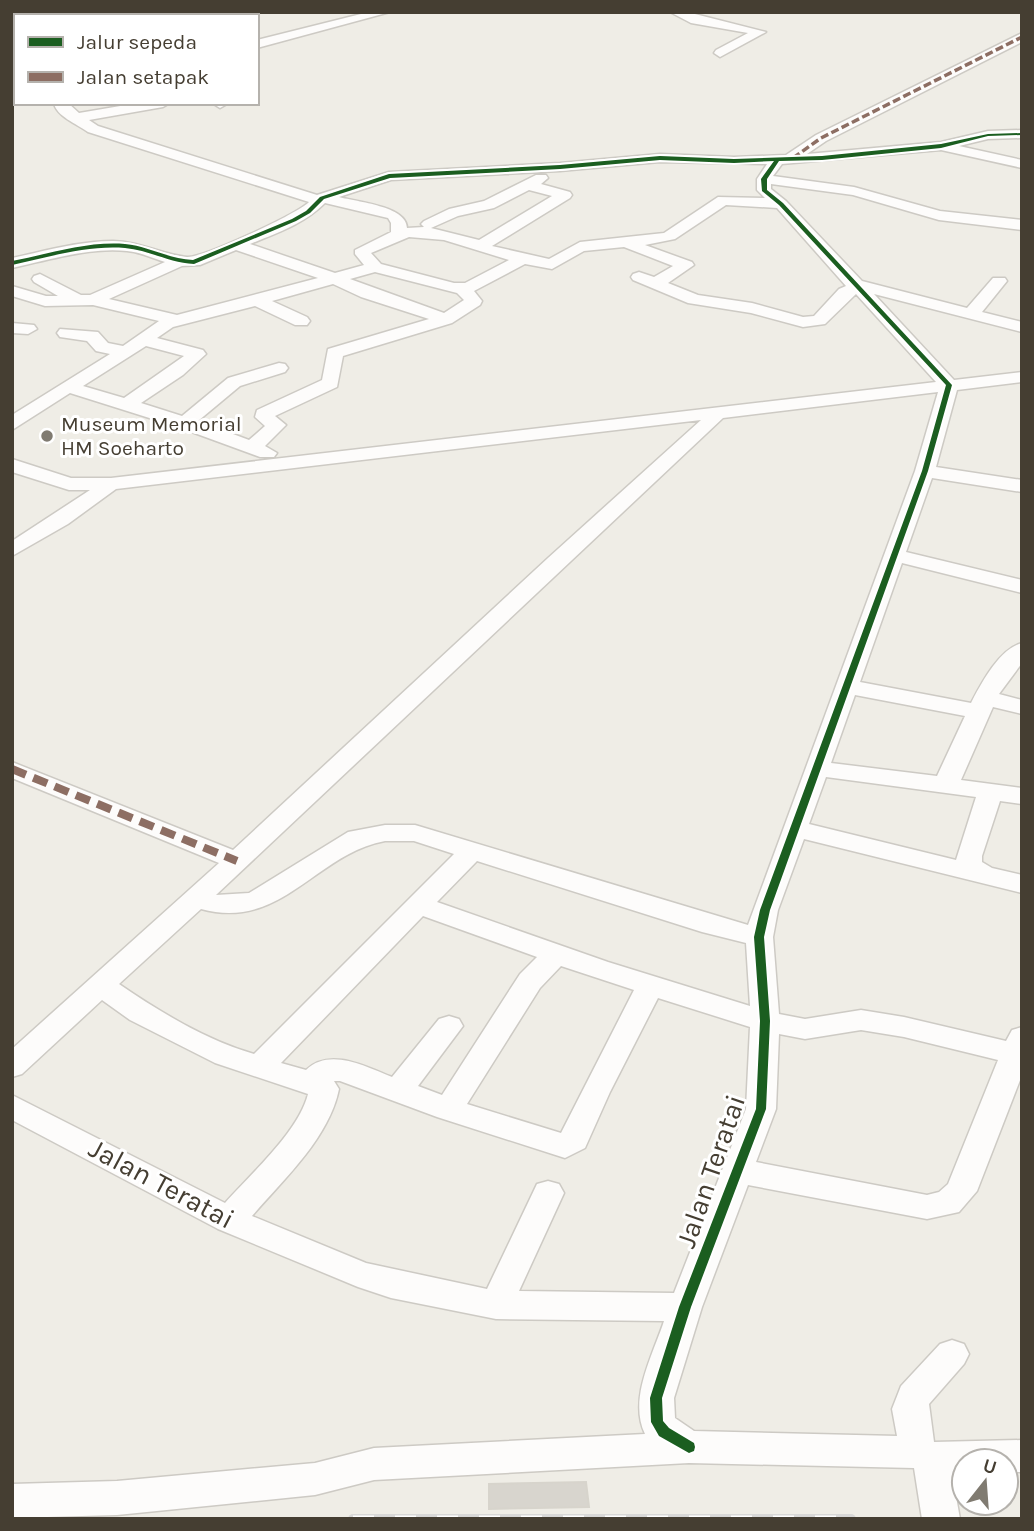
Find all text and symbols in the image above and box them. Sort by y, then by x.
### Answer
legend [14,14,259,105]
text: Jalur sepeda [77,30,197,54]
text: Jalan setapak [77,65,209,89]
place label: Museum Memorial HM Soeharto [61,412,242,460]
marker: Museum Memorial HM Soeharto [39,428,55,444]
street label: Jalan Teratai [669,1090,752,1252]
street label: Jalan Teratai [84,1131,240,1235]
north arrow [950,1447,1020,1517]
text: U [980,1454,999,1479]

